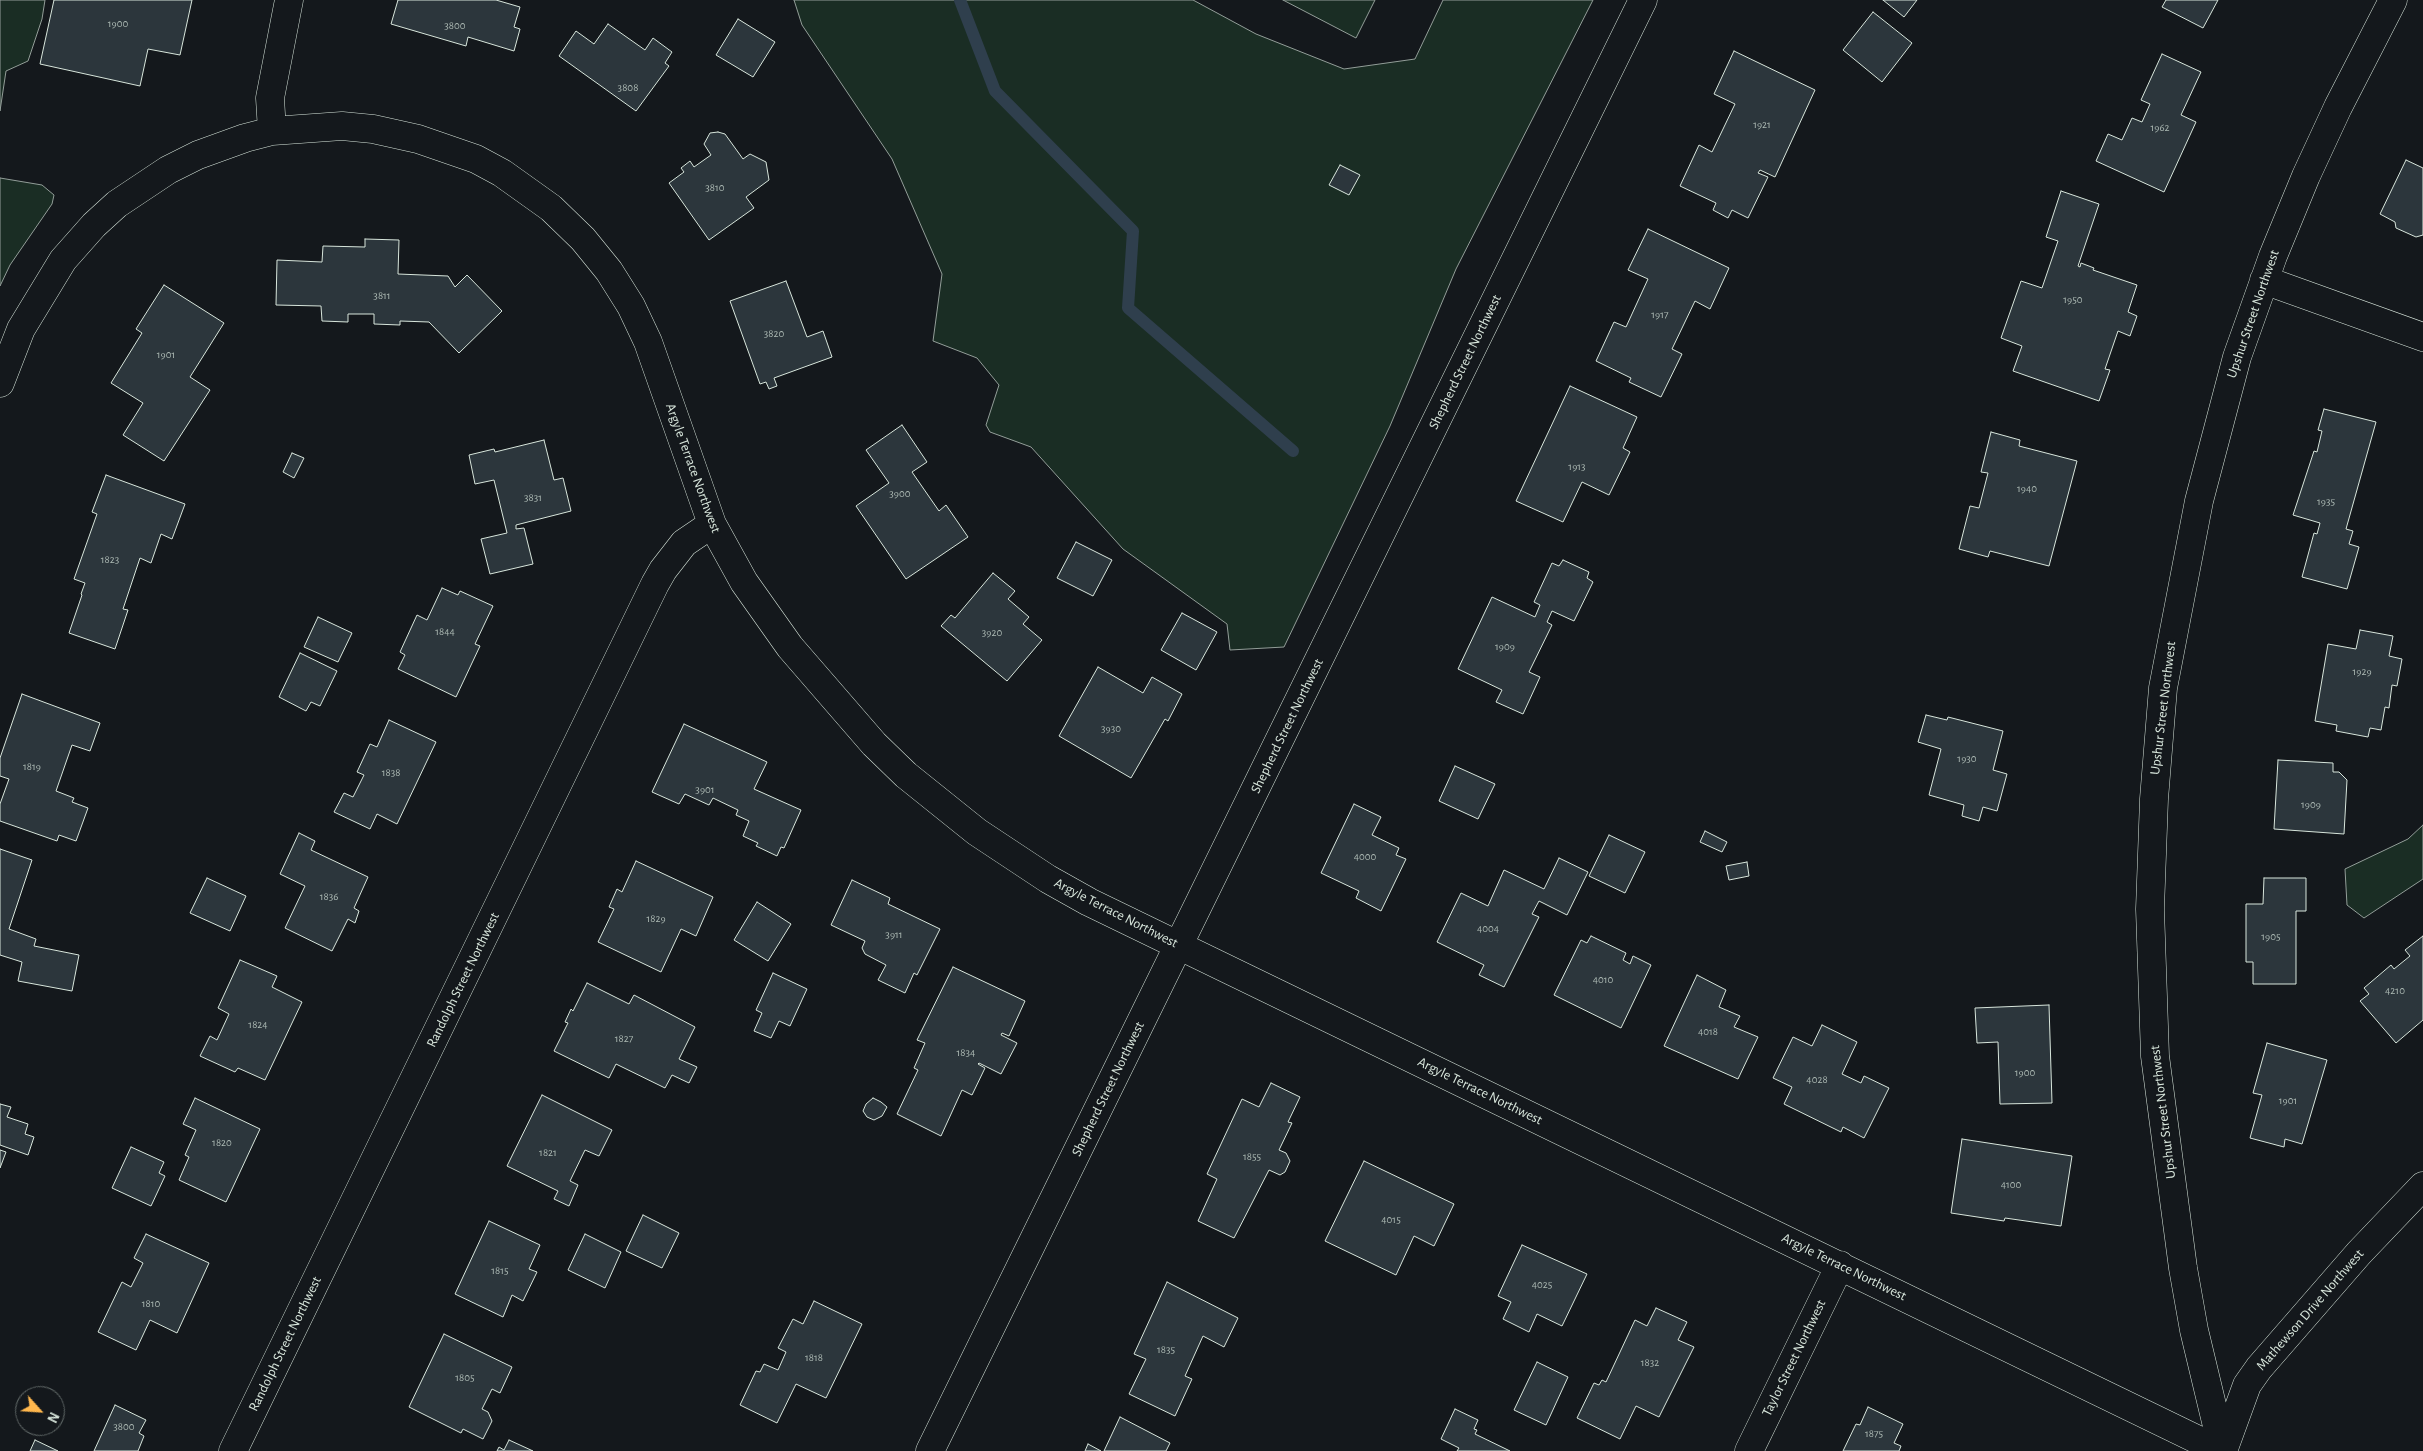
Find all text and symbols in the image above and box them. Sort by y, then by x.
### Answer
house number: 1900 [108,17,128,31]
house number: 3800 [444,19,466,33]
house number: 3808 [618,81,638,95]
house number: 1921 [1753,118,1771,132]
house number: 1962 [2150,121,2170,135]
house number: 3810 [705,181,725,195]
street label: Upshur Street Northwest [2223,248,2283,380]
house number: 3811 [373,289,391,303]
street label: Shepherd Street Northwest [1425,292,1505,432]
house number: 1950 [2063,293,2083,307]
house number: 1917 [1651,308,1669,322]
house number: 3820 [764,327,784,341]
house number: 1901 [157,348,175,362]
street label: Argyle Terrace Northwest [662,401,724,535]
house number: 1913 [1568,460,1586,474]
house number: 1940 [2017,482,2037,496]
house number: 3900 [889,487,911,501]
house number: 3831 [524,491,542,505]
house number: 1935 [2317,495,2335,509]
house number: 1823 [101,553,119,567]
house number: 1844 [435,625,455,639]
house number: 3920 [982,626,1002,640]
house number: 1909 [1495,640,1515,654]
street label: Upshur Street Northwest [2146,640,2180,776]
street label: Shepherd Street Northwest [1247,656,1327,796]
house number: 1929 [2352,665,2372,679]
house number: 3930 [1101,722,1121,736]
house number: 1930 [1957,752,1977,766]
house number: 1819 [23,760,41,774]
house number: 1838 [382,766,400,780]
house number: 3901 [695,783,715,797]
house number: 1909 [2301,798,2321,812]
house number: 4000 [1354,850,1376,864]
street label: Argyle Terrace Northwest [1051,874,1181,952]
house number: 1836 [320,890,338,904]
street label: Randolph Street Northwest [423,910,503,1050]
house number: 1829 [646,912,666,926]
house number: 4004 [1477,922,1499,936]
house number: 3911 [885,928,903,942]
house number: 1905 [2261,930,2281,944]
house number: 4010 [1593,973,1613,987]
house number: 4210 [2385,984,2405,998]
house number: 1824 [248,1018,268,1032]
street label: Shepherd Street Northwest [1068,1019,1148,1159]
house number: 4018 [1698,1025,1718,1039]
house number: 1827 [615,1032,633,1046]
street label: Upshur Street Northwest [2146,1044,2180,1180]
house number: 1834 [957,1046,975,1060]
street label: Argyle Terrace Northwest [1415,1053,1545,1129]
house number: 1900 [2015,1066,2035,1080]
house number: 4028 [1806,1073,1828,1087]
house number: 1901 [2279,1094,2297,1108]
house number: 1820 [212,1136,232,1150]
house number: 1821 [539,1146,557,1160]
house number: 1855 [1243,1150,1261,1164]
house number: 4100 [2001,1178,2021,1192]
house number: 4015 [1381,1213,1401,1227]
street label: Argyle Terrace Northwest [1779,1229,1909,1305]
street label: Mathewson Drive Northwest [2253,1246,2367,1374]
house number: 1815 [491,1264,509,1278]
street label: Randolph Street Northwest [245,1274,325,1414]
house number: 4025 [1532,1278,1552,1292]
house number: 1810 [142,1297,160,1311]
street label: Taylor Street Northwest [1758,1297,1830,1419]
house number: 1835 [1157,1343,1175,1357]
house number: 1818 [805,1351,823,1365]
house number: 1832 [1641,1356,1659,1370]
house number: 1805 [455,1371,475,1385]
north arrow [15,1386,65,1436]
text: N [44,1410,61,1425]
house number: 3800 [113,1420,135,1434]
house number: 1875 [1865,1427,1883,1441]

